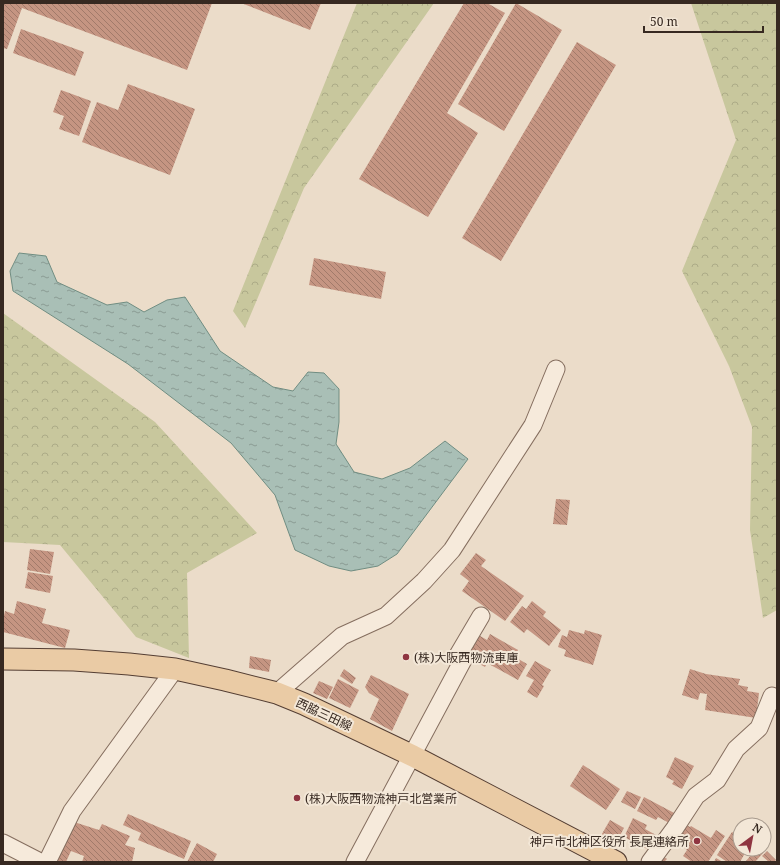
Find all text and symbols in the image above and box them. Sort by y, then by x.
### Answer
scale bar [644,8,763,34]
text: 50 m [650,13,678,30]
place label: (株)大阪西物流車庫 [414,649,518,666]
marker: (株)大阪西物流車庫 [401,652,411,662]
street label: 西脇三田線 [293,694,355,734]
place label: (株)大阪西物流神戸北営業所 [305,790,457,807]
marker: (株)大阪西物流神戸北営業所 [292,793,302,803]
north arrow [732,817,772,857]
text: N [750,819,765,837]
place label: 神戸市北神区役所 長尾連絡所 [530,833,689,850]
marker: 神戸市北神区役所 長尾連絡所 [692,836,702,846]

